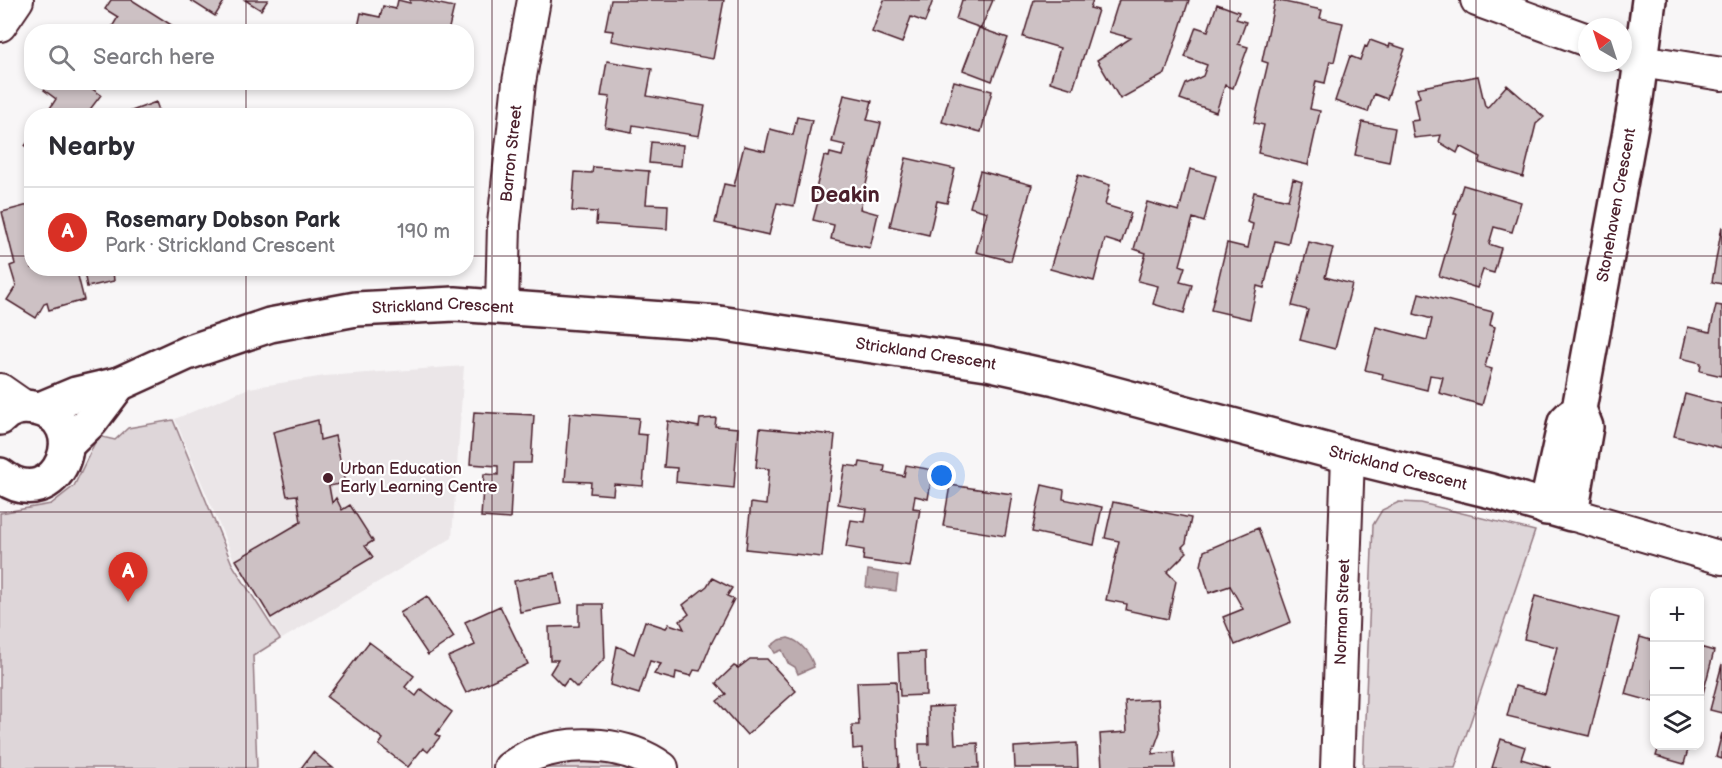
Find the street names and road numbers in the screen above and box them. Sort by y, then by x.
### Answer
street label: Barron Street [497,104,526,203]
street label: Stonehaven Crescent [1593,126,1640,284]
street label: Strickland Crescent [372,294,514,318]
street label: Strickland Crescent [854,334,998,374]
street label: Strickland Crescent [1327,442,1469,494]
street label: Norman Street [1331,559,1354,666]

